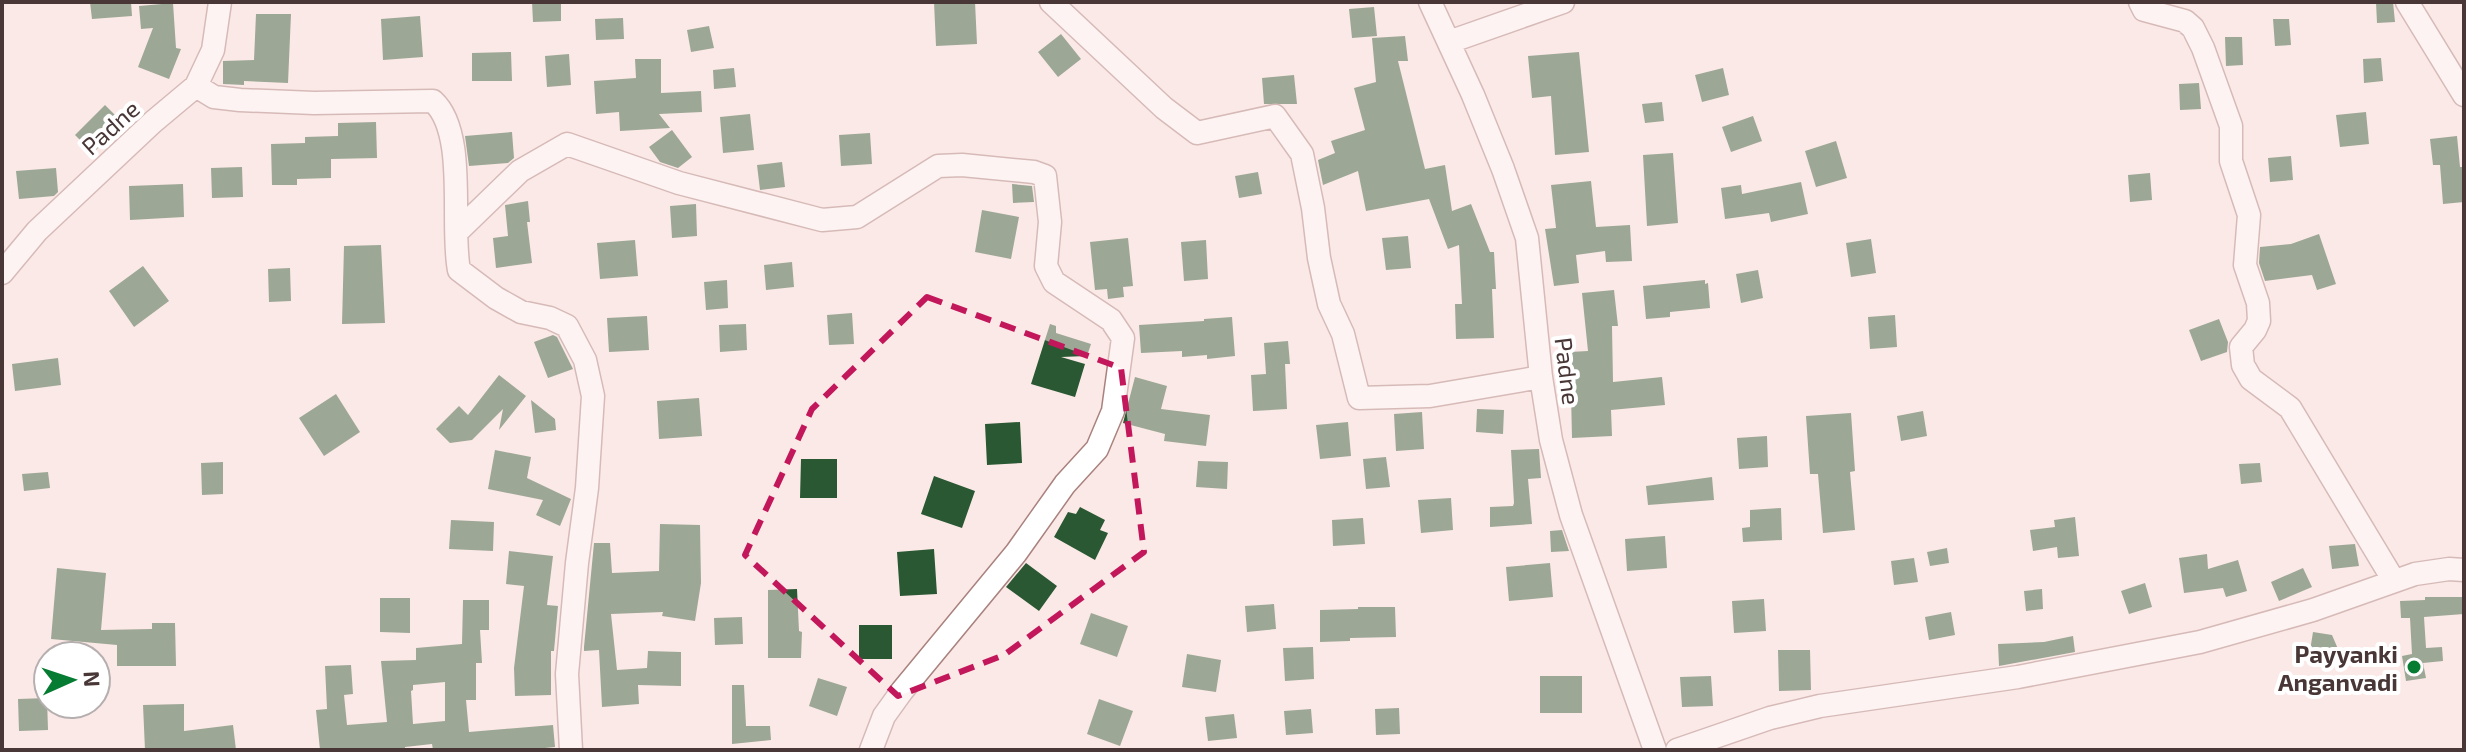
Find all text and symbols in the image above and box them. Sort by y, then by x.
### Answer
street label: Padne [75,94,145,160]
street label: Padne [1549,336,1587,406]
place label: Payyanki Anganvadi [2278,639,2398,696]
north arrow [32,640,112,720]
marker: Payyanki Anganvadi [2405,658,2423,676]
text: N [80,670,106,688]

